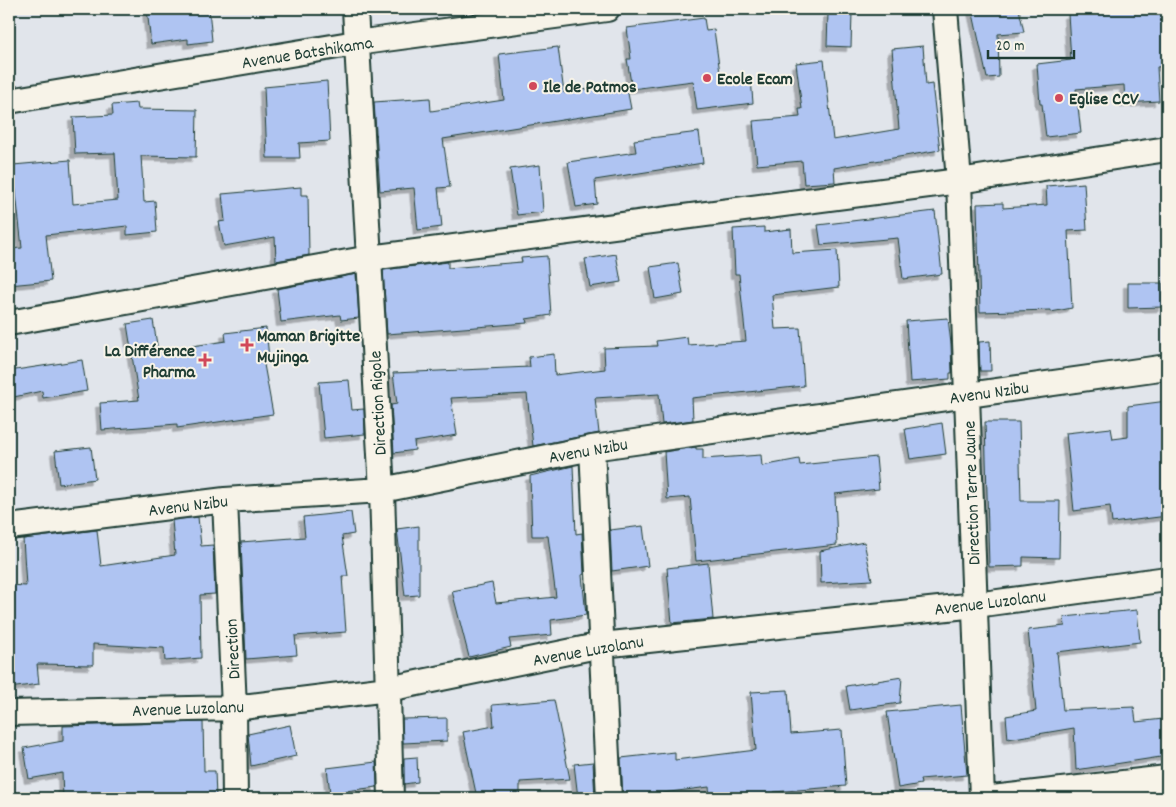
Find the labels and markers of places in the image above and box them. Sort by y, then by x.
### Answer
place label: Ecole Ecam [717,68,793,93]
marker: Ecole Ecam [701,72,713,84]
place label: Ile de Patmos [543,76,637,101]
marker: Ile de Patmos [527,80,539,92]
place label: Eglise CCV [1069,88,1139,113]
marker: Eglise CCV [1053,92,1065,104]
place label: Maman Brigitte Mujinga [257,325,360,371]
marker: Maman Brigitte Mujinga [241,339,253,351]
place label: La Différence Pharma [104,340,196,386]
marker: La Différence Pharma [199,354,211,366]

